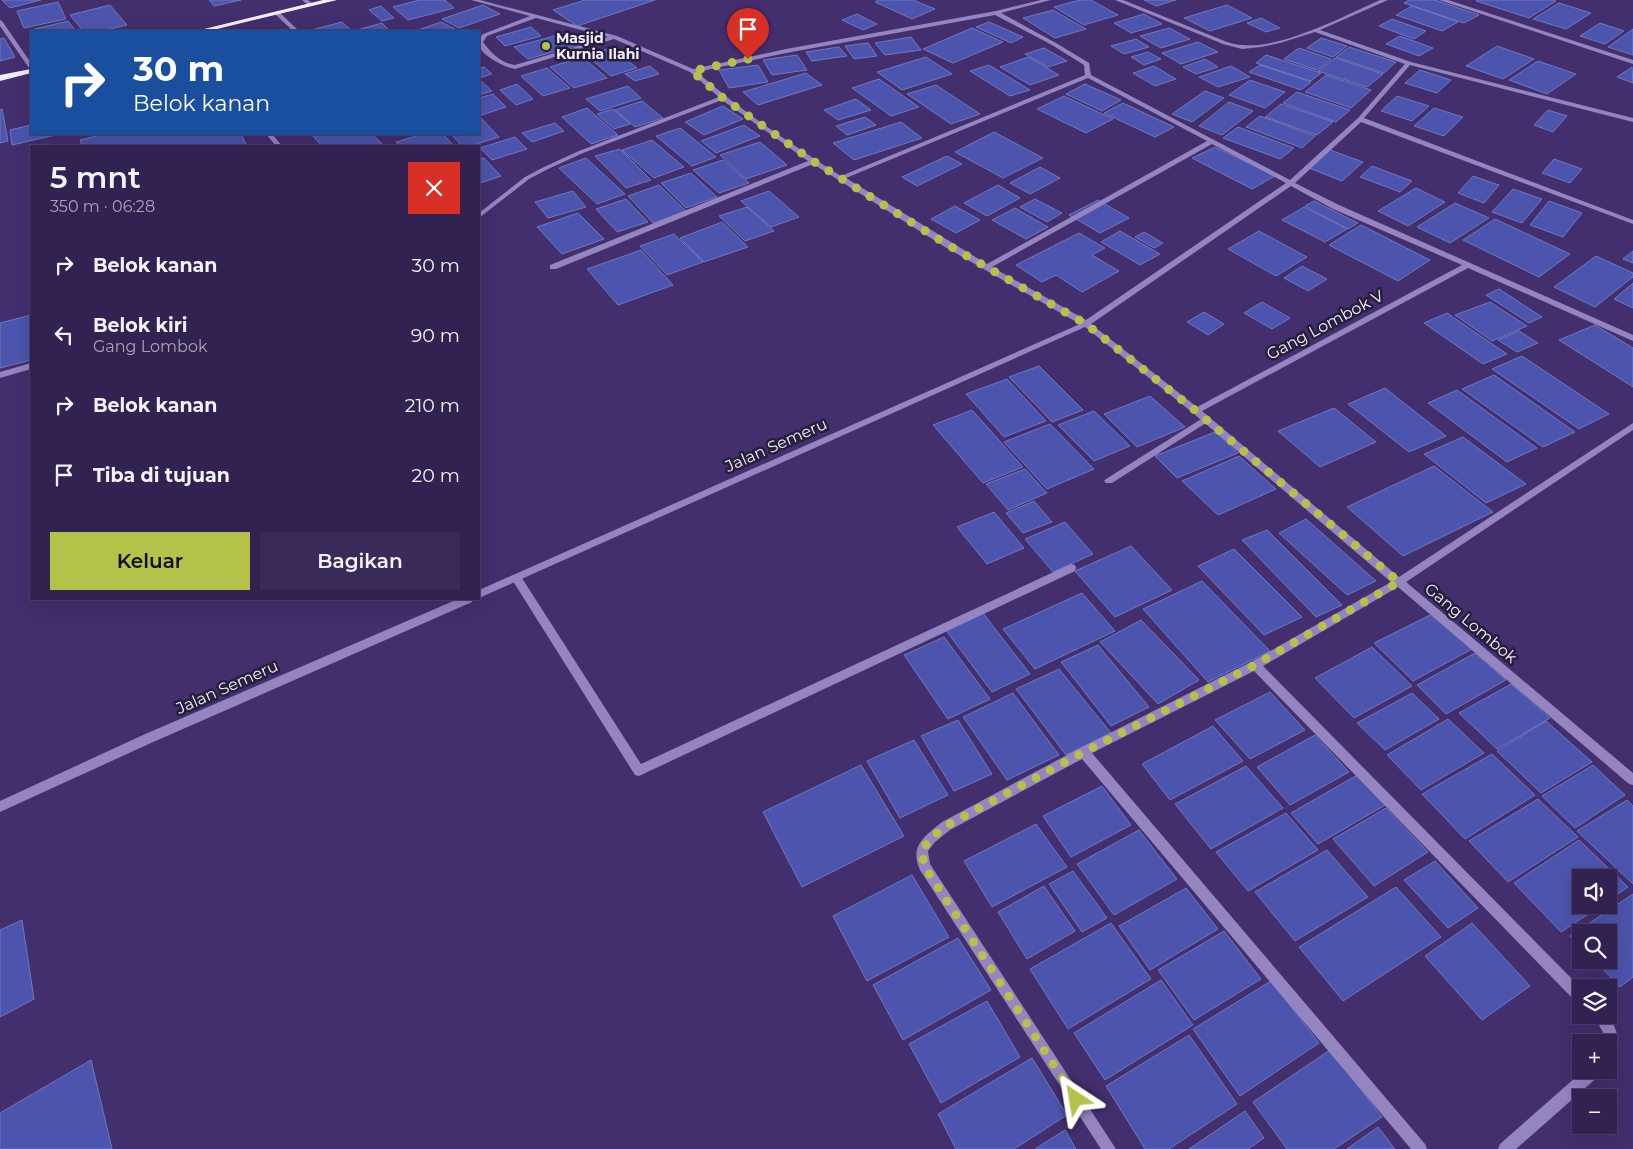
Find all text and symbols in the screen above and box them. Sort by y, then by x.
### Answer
pin [727,8,769,59]
icon: arrive [734,15,762,43]
place label: Masjid Kurnia Ilahi [556,29,640,63]
marker: Masjid Kurnia Ilahi [540,40,552,52]
text: 30 m [133,47,224,90]
icon: right [50,50,115,115]
text: Belok kanan [133,90,270,117]
text: 5 mnt [50,159,141,196]
button: close [408,162,460,214]
text: 350 m · 06:28 [50,197,155,216]
icon: right [50,251,78,279]
text: Belok kanan [93,254,217,277]
text: 30 m [412,254,460,277]
street label: Gang Lombok V [1263,286,1388,364]
text: Belok kiri [93,314,188,337]
icon: left [50,321,78,349]
text: 90 m [411,324,460,347]
text: Gang Lombok [93,337,208,356]
icon: right [50,391,78,419]
text: Belok kanan [93,394,217,417]
text: 210 m [405,394,460,417]
street label: Jalan Semeru [721,414,830,476]
icon: arrive [50,461,78,489]
text: Tiba di tujuan [93,464,230,487]
text: 20 m [412,464,460,487]
button: Keluar [50,532,250,590]
button: Bagikan [260,532,460,590]
street label: Gang Lombok [1421,579,1521,667]
street label: Jalan Semeru [172,656,281,718]
map controls [1572,869,1617,1134]
button: sound [1572,869,1617,914]
button: search [1572,924,1617,969]
button: layers [1572,979,1617,1024]
button: + [1572,1034,1617,1079]
position arrow [1049,1072,1101,1124]
button: − [1572,1089,1617,1134]

